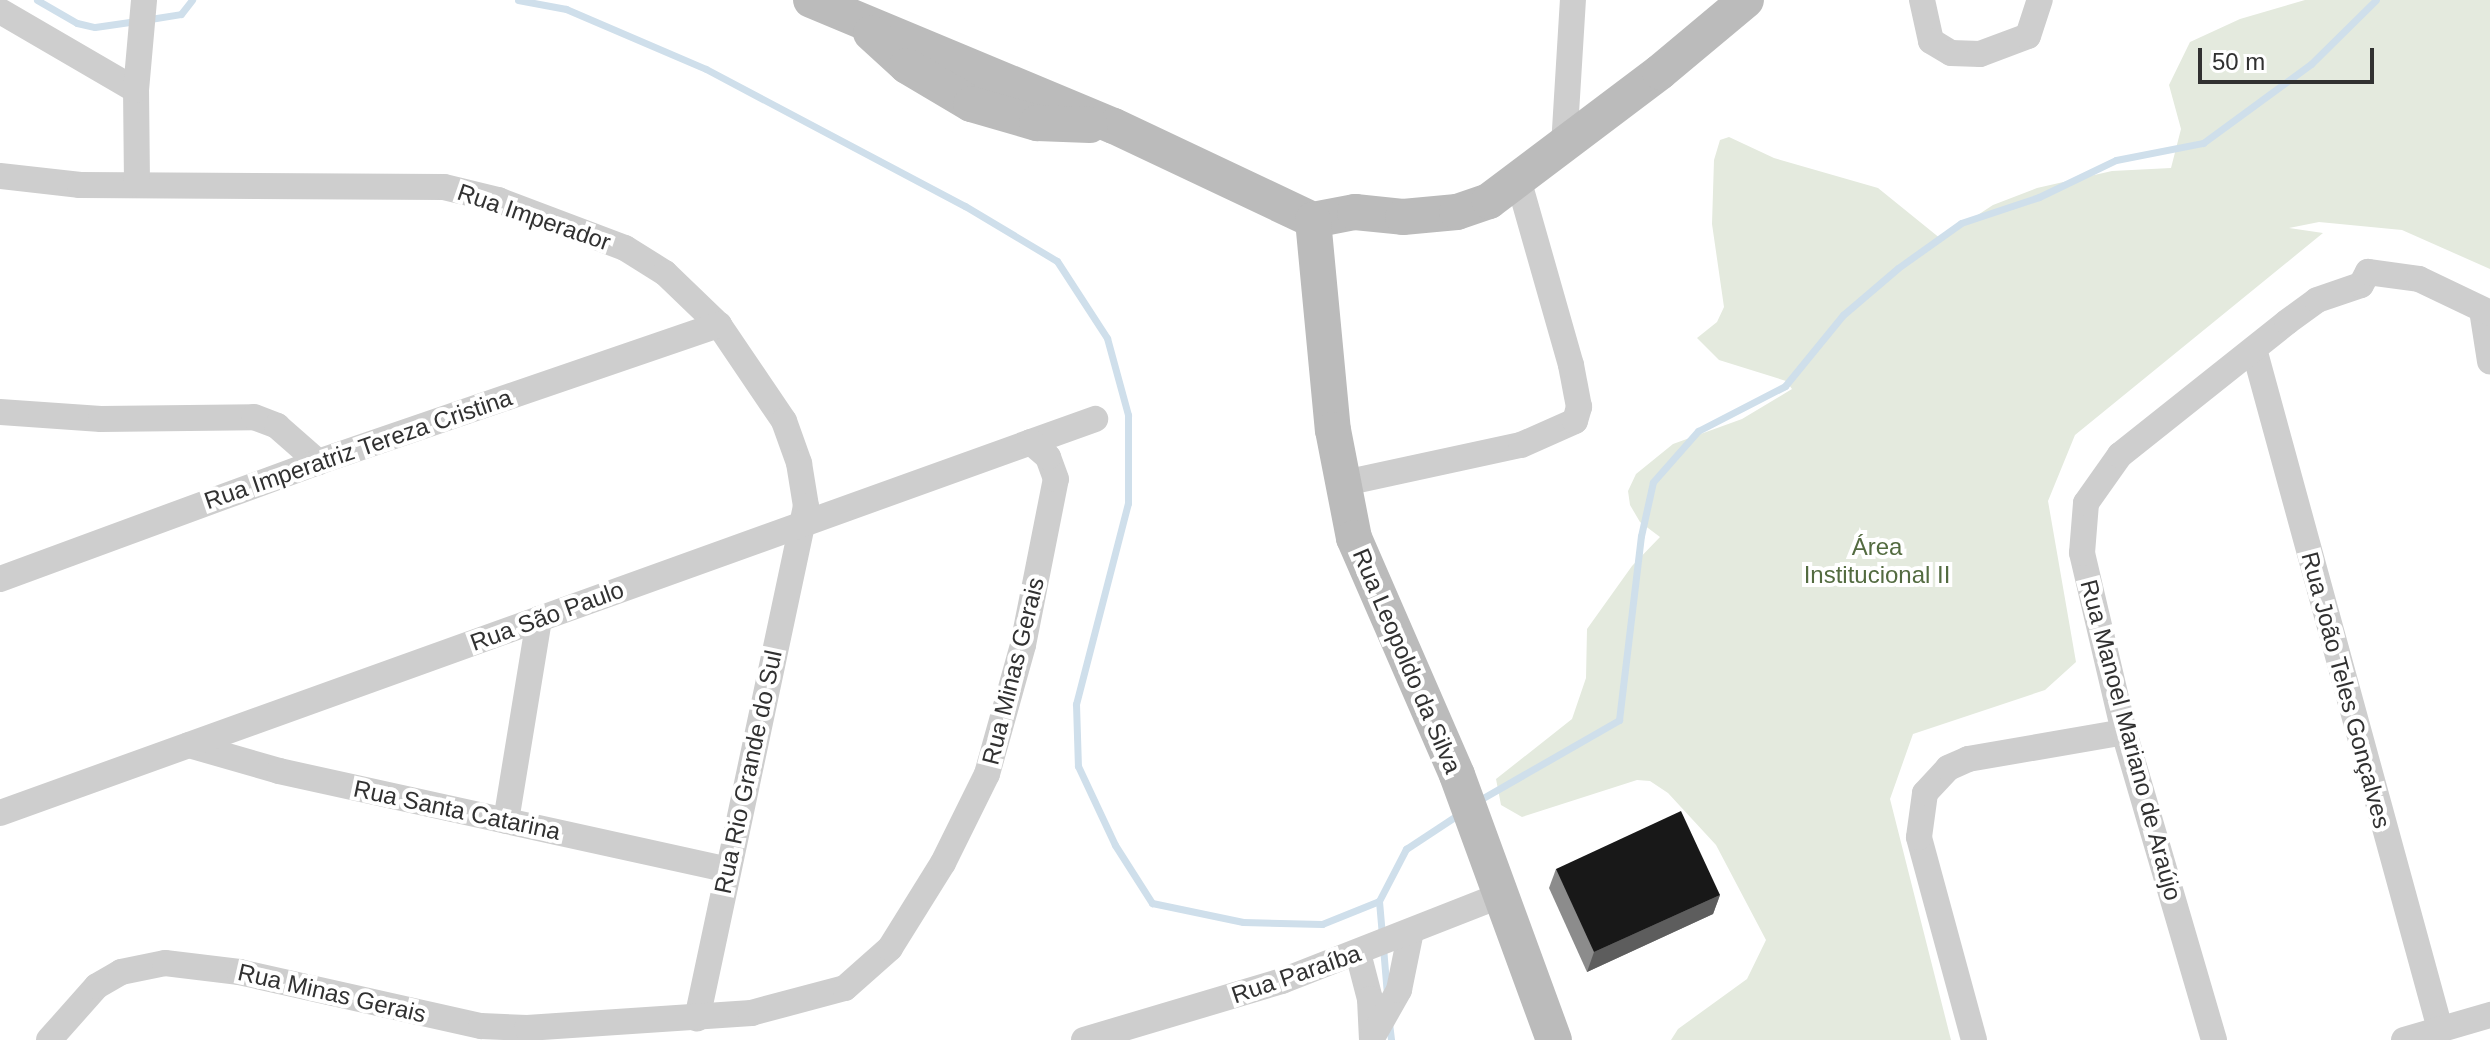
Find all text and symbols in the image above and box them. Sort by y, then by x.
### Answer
scale bar [2202,32,2378,82]
text: 50 m [2212,48,2265,75]
street label: Rua Imperador [454,177,614,257]
street label: Rua Imperatriz Tereza Cristina [200,383,516,515]
park label: Área Institucional II [1804,533,1950,589]
street label: Rua Leopoldo da Silva [1347,544,1467,778]
street label: Rua João Teles Gonçalves [2295,548,2397,832]
street label: Rua Minas Gerais [976,574,1050,768]
street label: Rua São Paulo [466,575,628,657]
street label: Rua Manoel Mariano de Araújo [2074,576,2188,904]
street label: Rua Rio Grande do Sul [708,648,788,896]
street label: Rua Santa Catarina [351,774,563,846]
street label: Rua Paraíba [1228,938,1364,1010]
street label: Rua Minas Gerais [235,957,429,1029]

